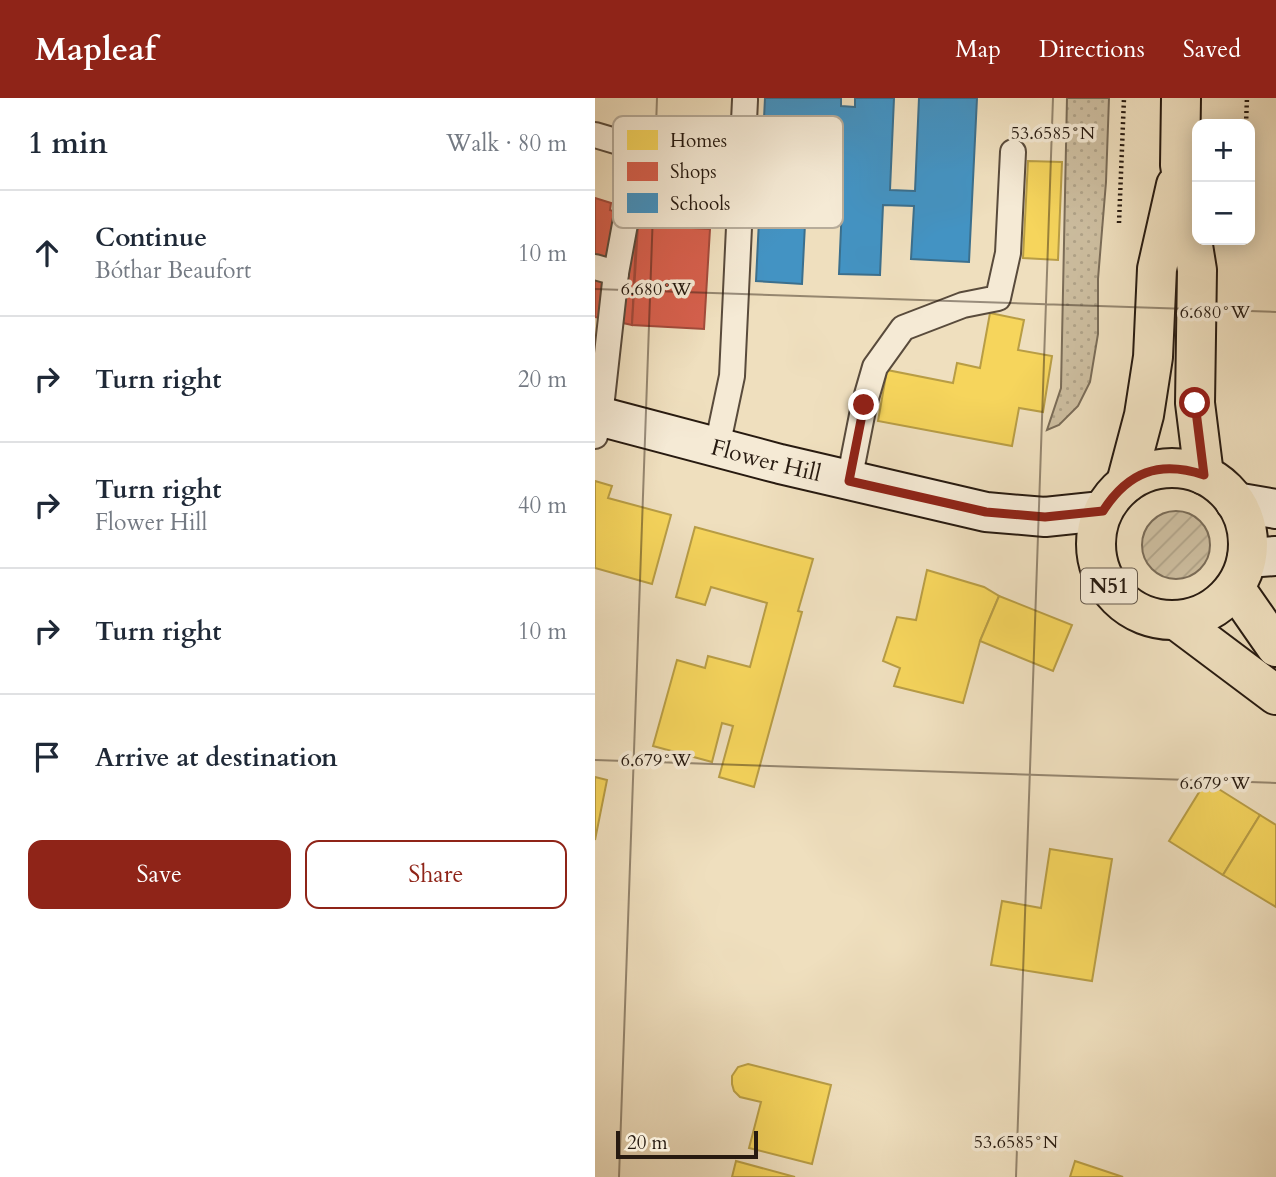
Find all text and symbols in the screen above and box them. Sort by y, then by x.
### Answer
text: Mapleaf [35,27,156,72]
text: Map [955,33,1001,66]
text: Directions [1039,33,1145,66]
text: Saved [1183,33,1241,66]
legend [613,116,843,228]
map controls [1192,119,1255,245]
button: + [1192,119,1255,182]
text: 53.6585°N [1011,121,1096,146]
text: 1 min [28,123,108,164]
text: Walk · 80 m [446,128,567,159]
text: Homes [670,128,727,154]
text: Shops [670,159,717,185]
button: − [1192,182,1255,245]
text: Schools [670,191,730,217]
text: Continue [95,220,207,255]
icon: ahead [28,234,66,272]
text: 10 m [518,238,567,269]
text: Bóthar Beaufort [95,255,251,286]
text: 6.680°W [621,277,691,302]
text: 6.680°W [1180,300,1250,325]
icon: right [28,360,66,398]
text: Turn right [95,362,222,397]
text: 20 m [518,364,567,395]
route start [1179,387,1210,418]
route end [848,389,879,420]
street label: Flower Hill [708,431,824,489]
text: Turn right [95,472,222,507]
icon: right [28,486,66,524]
text: 40 m [518,490,567,521]
text: Flower Hill [95,507,207,538]
road number: N51 [1081,568,1137,603]
icon: right [28,612,66,650]
text: Turn right [95,614,222,649]
text: 10 m [518,616,567,647]
icon: arrive [28,738,66,776]
text: Arrive at destination [95,740,338,775]
text: 6.679°W [621,748,691,773]
text: 6.679°W [1180,771,1250,796]
button: Save [28,840,291,909]
button: Share [305,840,567,909]
scale bar [616,1128,758,1160]
text: 20 m [627,1130,668,1156]
text: 53.6585°N [974,1130,1059,1155]

